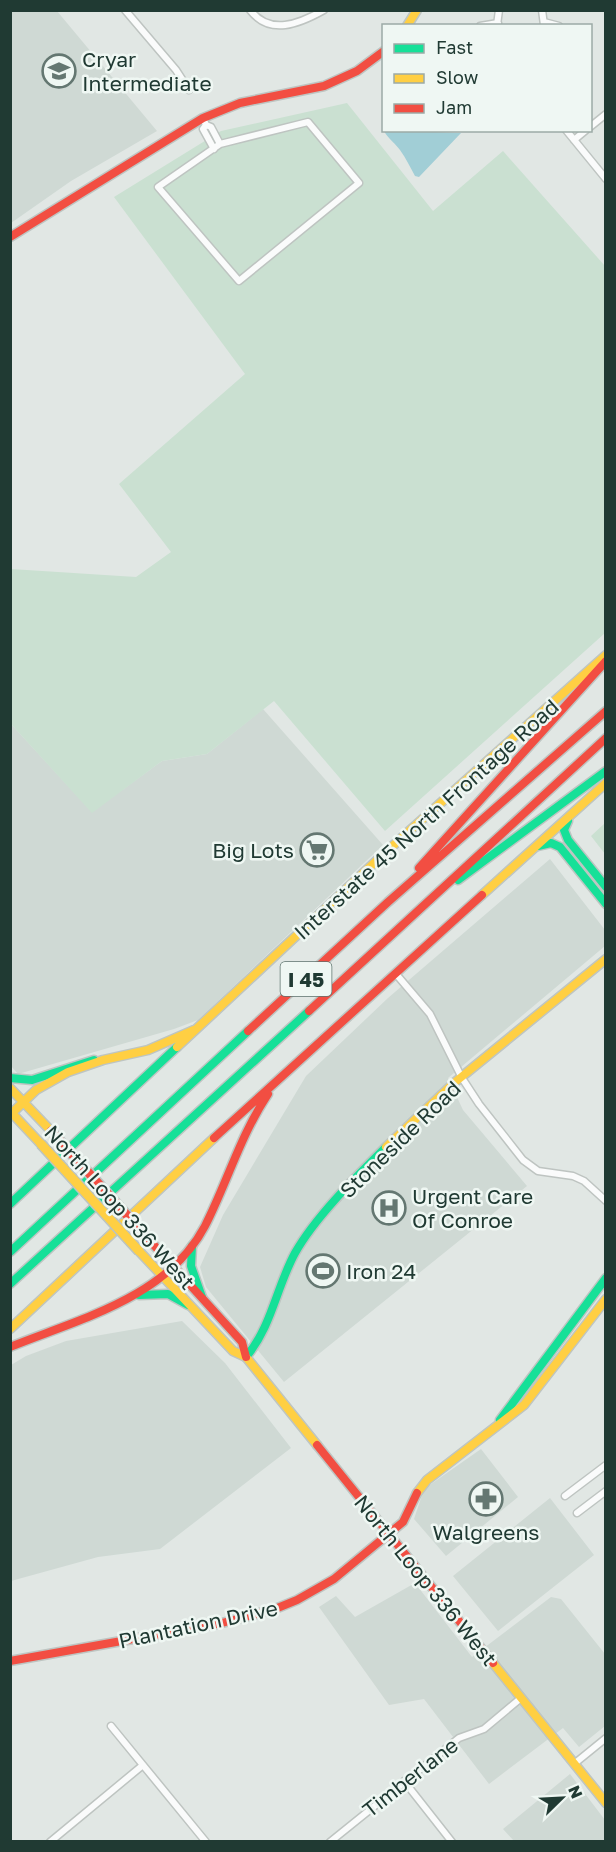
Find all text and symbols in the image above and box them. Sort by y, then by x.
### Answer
legend [382,24,592,132]
text: Fast [436,36,473,58]
place label: Cryar Intermediate [82,46,212,96]
school or university icon: Cryar Intermediate [41,53,77,89]
text: Slow [436,66,479,88]
text: Jam [436,96,472,118]
street label: Interstate 45 North Frontage Road [288,693,564,945]
supermarket icon: Big Lots [299,832,335,868]
place label: Big Lots [212,837,294,863]
road number: I 45 [280,962,332,996]
street label: Stoneside Road [334,1075,466,1203]
street label: North Loop 336 West [39,1119,201,1295]
place label: Urgent Care Of Conroe [412,1183,533,1233]
hospital icon: Urgent Care Of Conroe [371,1190,407,1226]
sports icon: Iron 24 [305,1253,341,1289]
place label: Iron 24 [346,1258,416,1284]
pharmacy icon: Walgreens [468,1481,504,1517]
street label: North Loop 336 West [349,1489,503,1671]
place label: Walgreens [433,1519,540,1545]
street label: Plantation Drive [116,1594,280,1654]
street label: Timberlane [357,1732,463,1822]
north arrow [532,1768,592,1828]
text: N [564,1782,587,1802]

